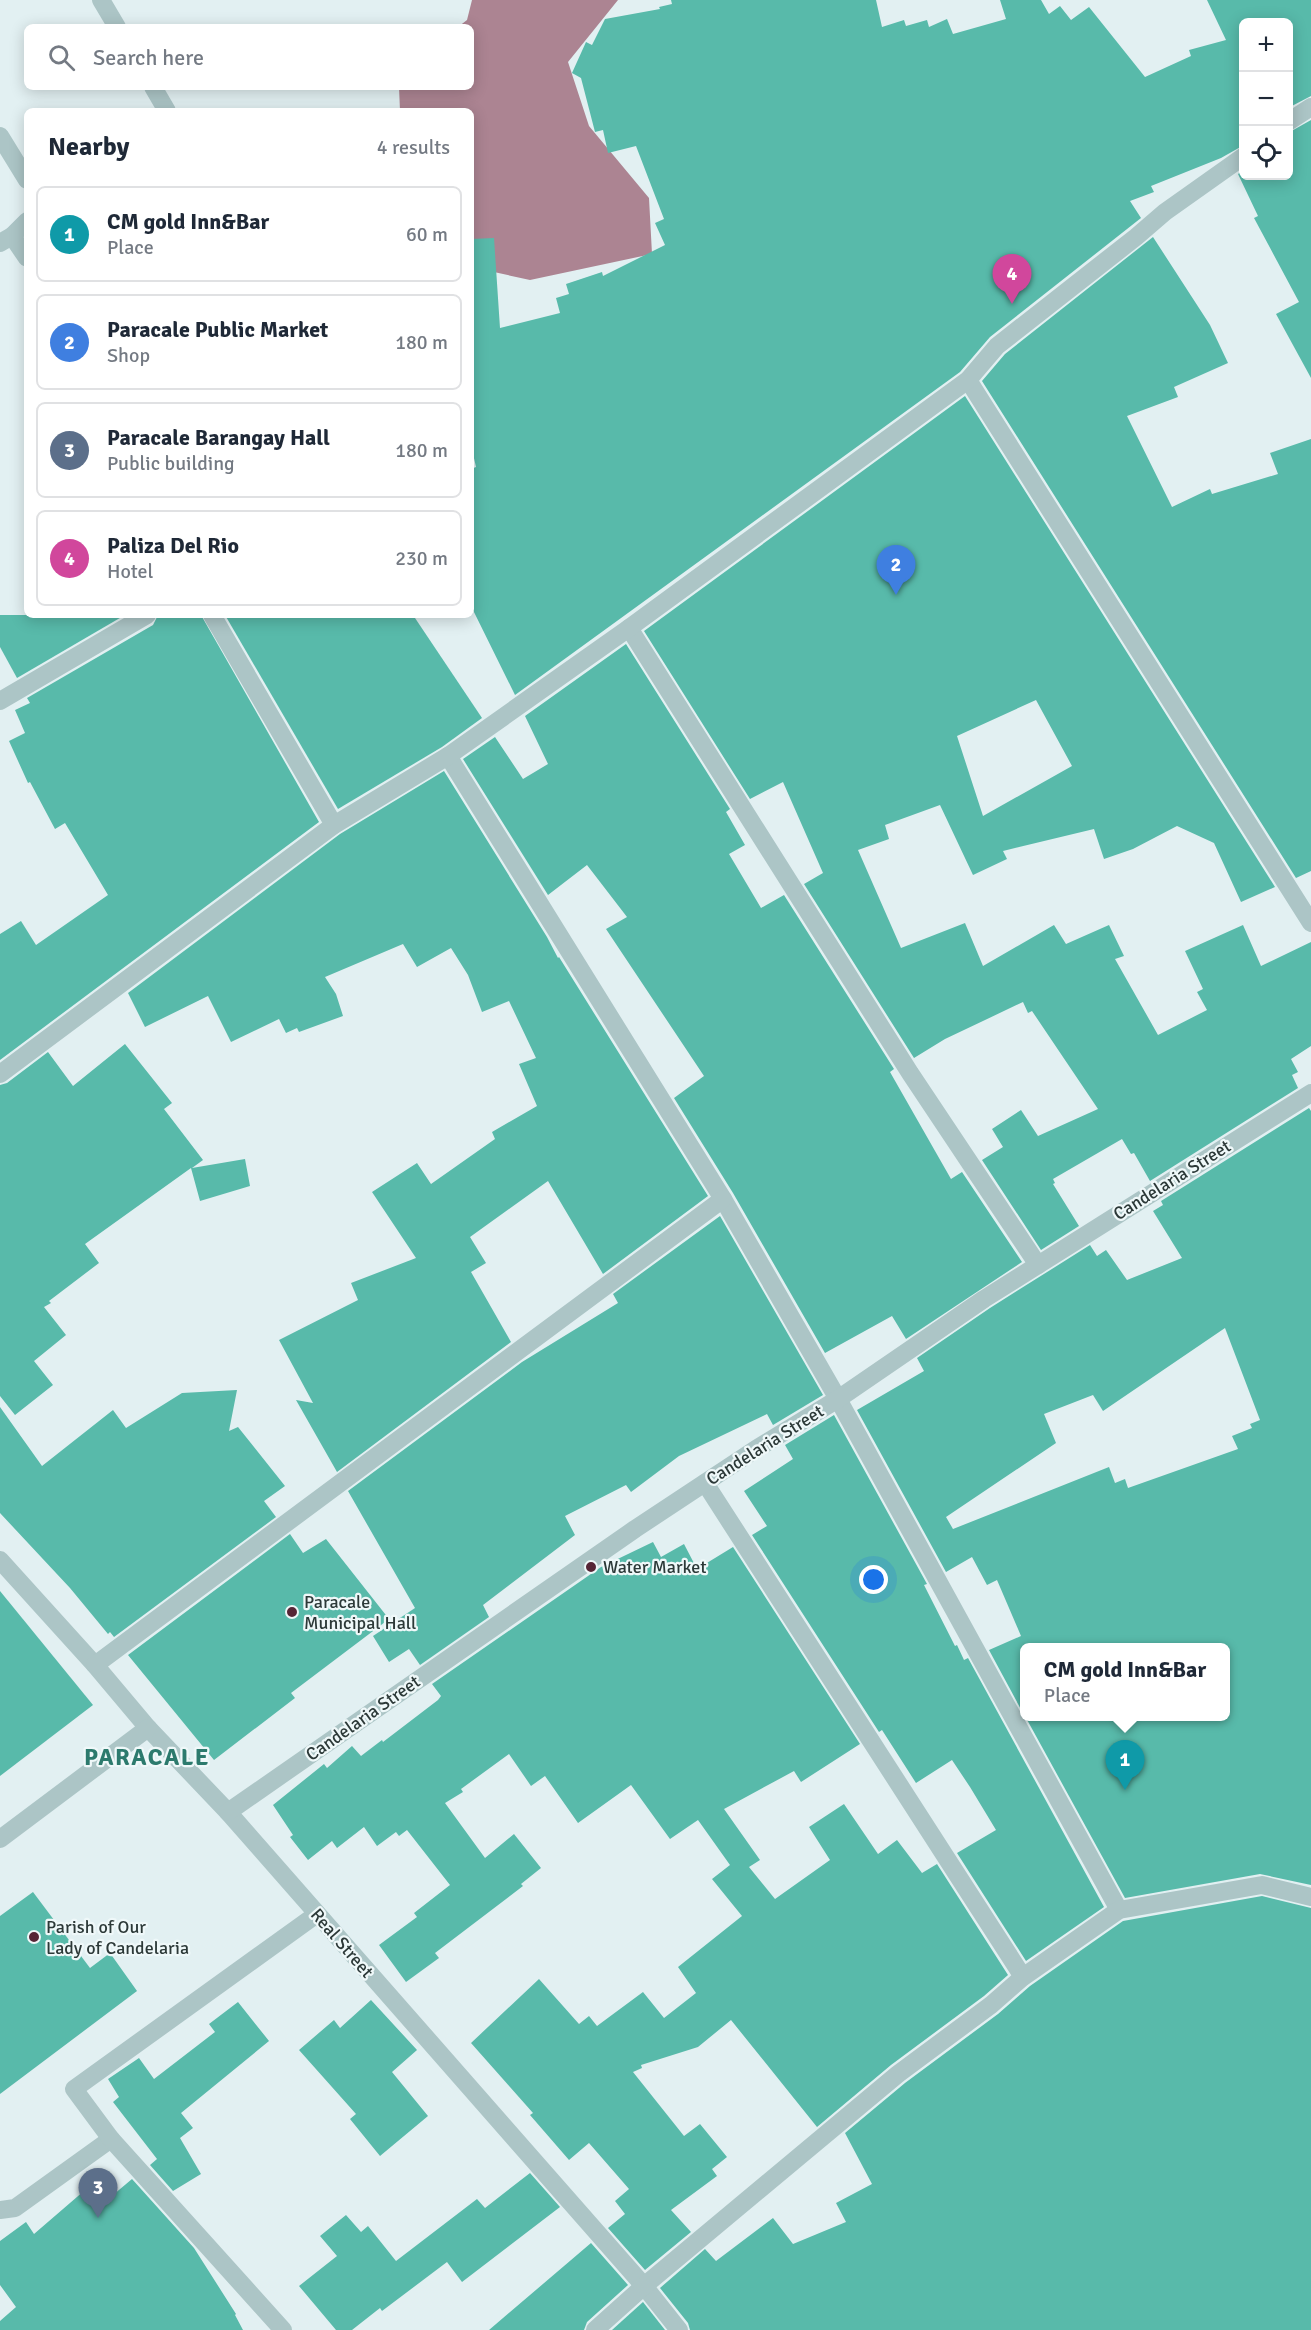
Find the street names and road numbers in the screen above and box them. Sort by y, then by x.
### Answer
street label: Candelaria Street [1109,1135,1235,1225]
street label: Candelaria Street [702,1400,828,1490]
street label: Candelaria Street [302,1670,424,1766]
street label: Real Street [306,1904,378,1982]

